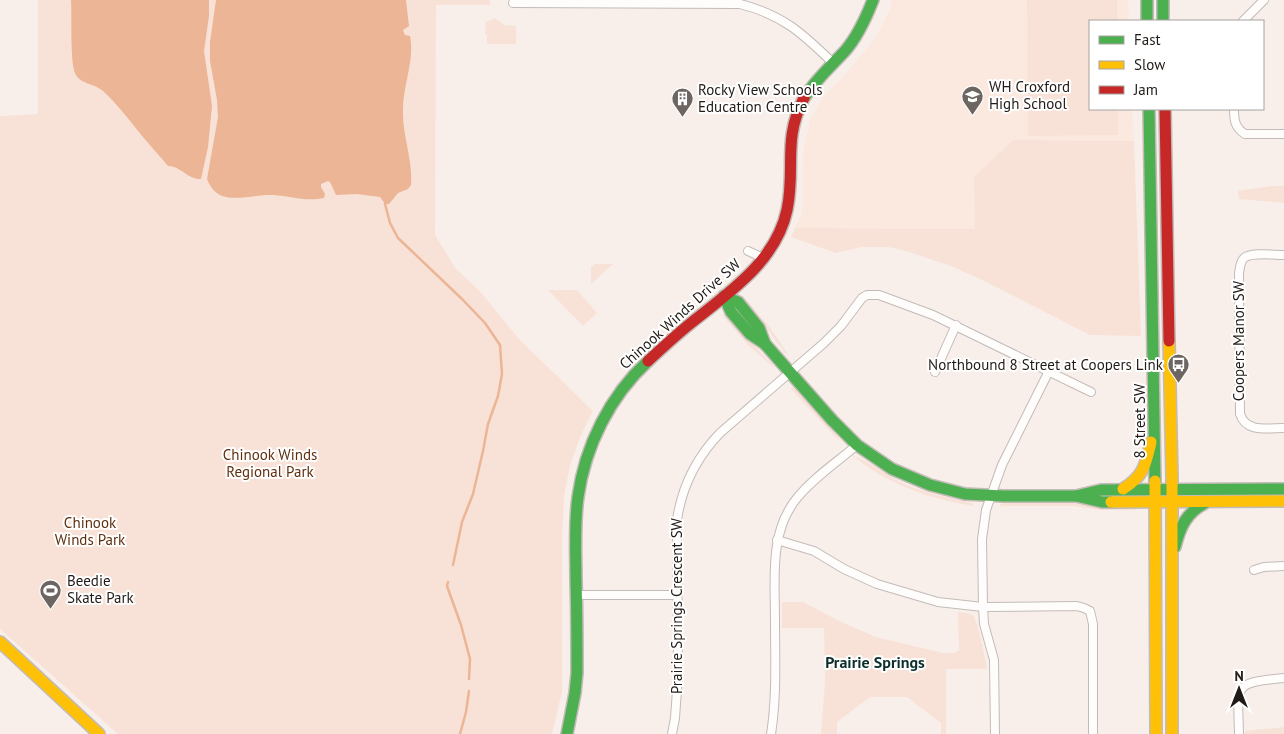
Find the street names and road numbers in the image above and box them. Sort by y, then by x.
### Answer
street label: Chinook Winds Drive SW [615,254,745,373]
street label: Coopers Manor SW [1229,280,1248,401]
street label: 8 Street SW [1130,383,1149,458]
street label: Prairie Springs Crescent SW [667,517,686,694]

